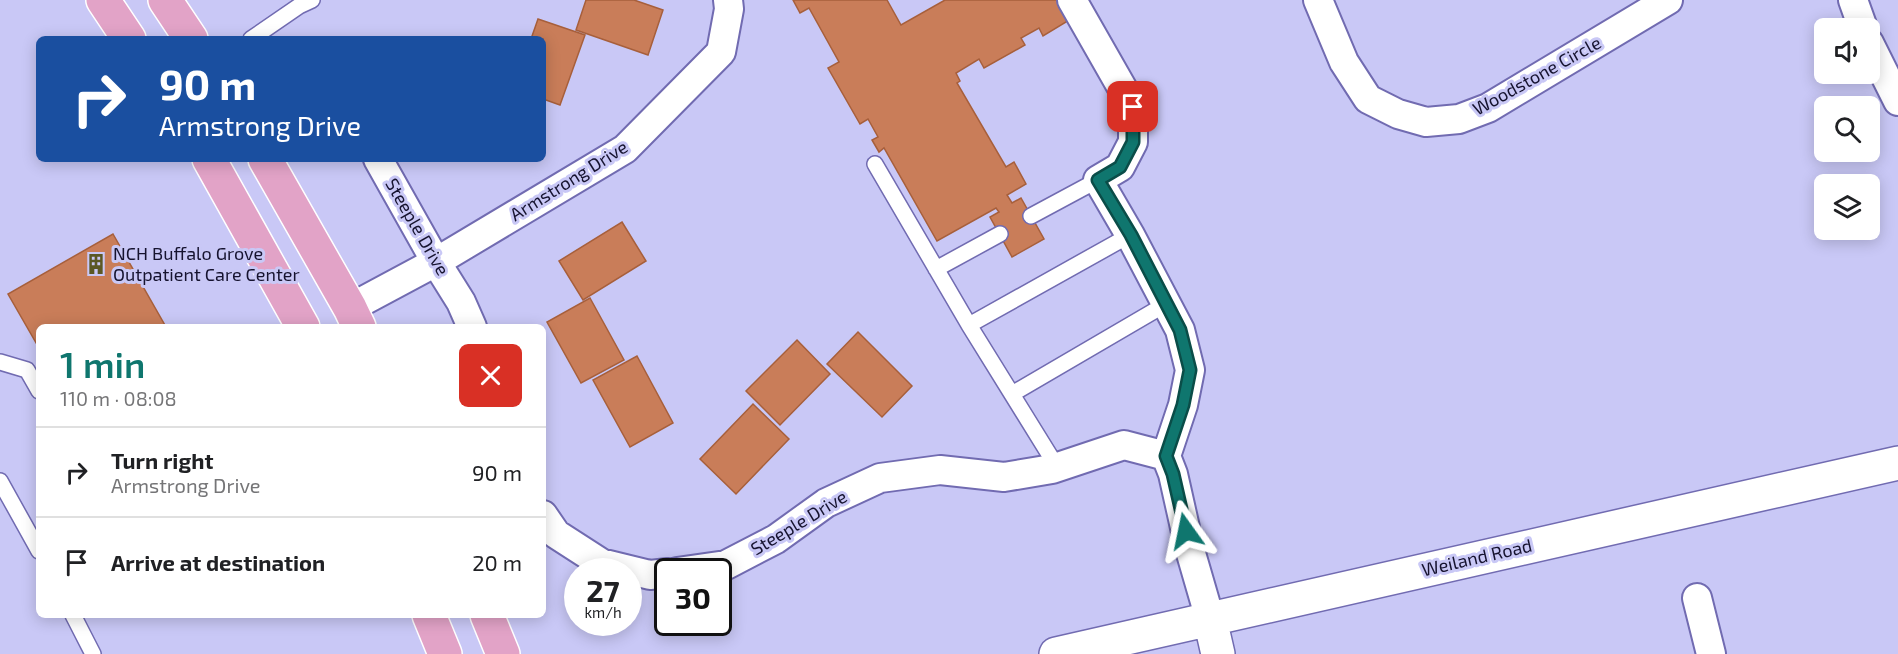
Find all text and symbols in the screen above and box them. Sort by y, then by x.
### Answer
map controls [1814,18,1880,240]
button: sound [1814,18,1880,84]
street label: Woodstone Circle [1468,31,1605,120]
text: 90 m [159,58,256,108]
icon: right [60,60,138,138]
pin [1107,81,1158,132]
icon: arrive [1116,90,1149,123]
button: search [1814,96,1880,162]
text: Armstrong Drive [159,109,361,141]
street label: Armstrong Drive [506,135,631,225]
street label: Steeple Drive [381,174,454,279]
button: layers [1814,174,1880,240]
place label: NCH Buffalo Grove Outpatient Care Center [113,242,300,285]
building icon: NCH Buffalo Grove Outpatient Care Center [84,252,108,276]
text: 1 min [60,342,145,385]
button: close [459,344,522,407]
text: 110 m · 08:08 [60,386,177,410]
text: Turn right [111,447,213,473]
icon: right [60,456,93,489]
text: 90 m [472,459,522,485]
text: Armstrong Drive [111,473,261,497]
street label: Steeple Drive [746,485,851,559]
position arrow [1154,499,1218,563]
street label: Weiland Road [1420,534,1534,580]
icon: arrive [60,546,93,579]
text: Arrive at destination [111,549,325,575]
text: 20 m [472,549,522,575]
speed limit sign: 30 [654,558,732,636]
text: 27 [586,572,620,608]
text: km/h [584,603,622,621]

